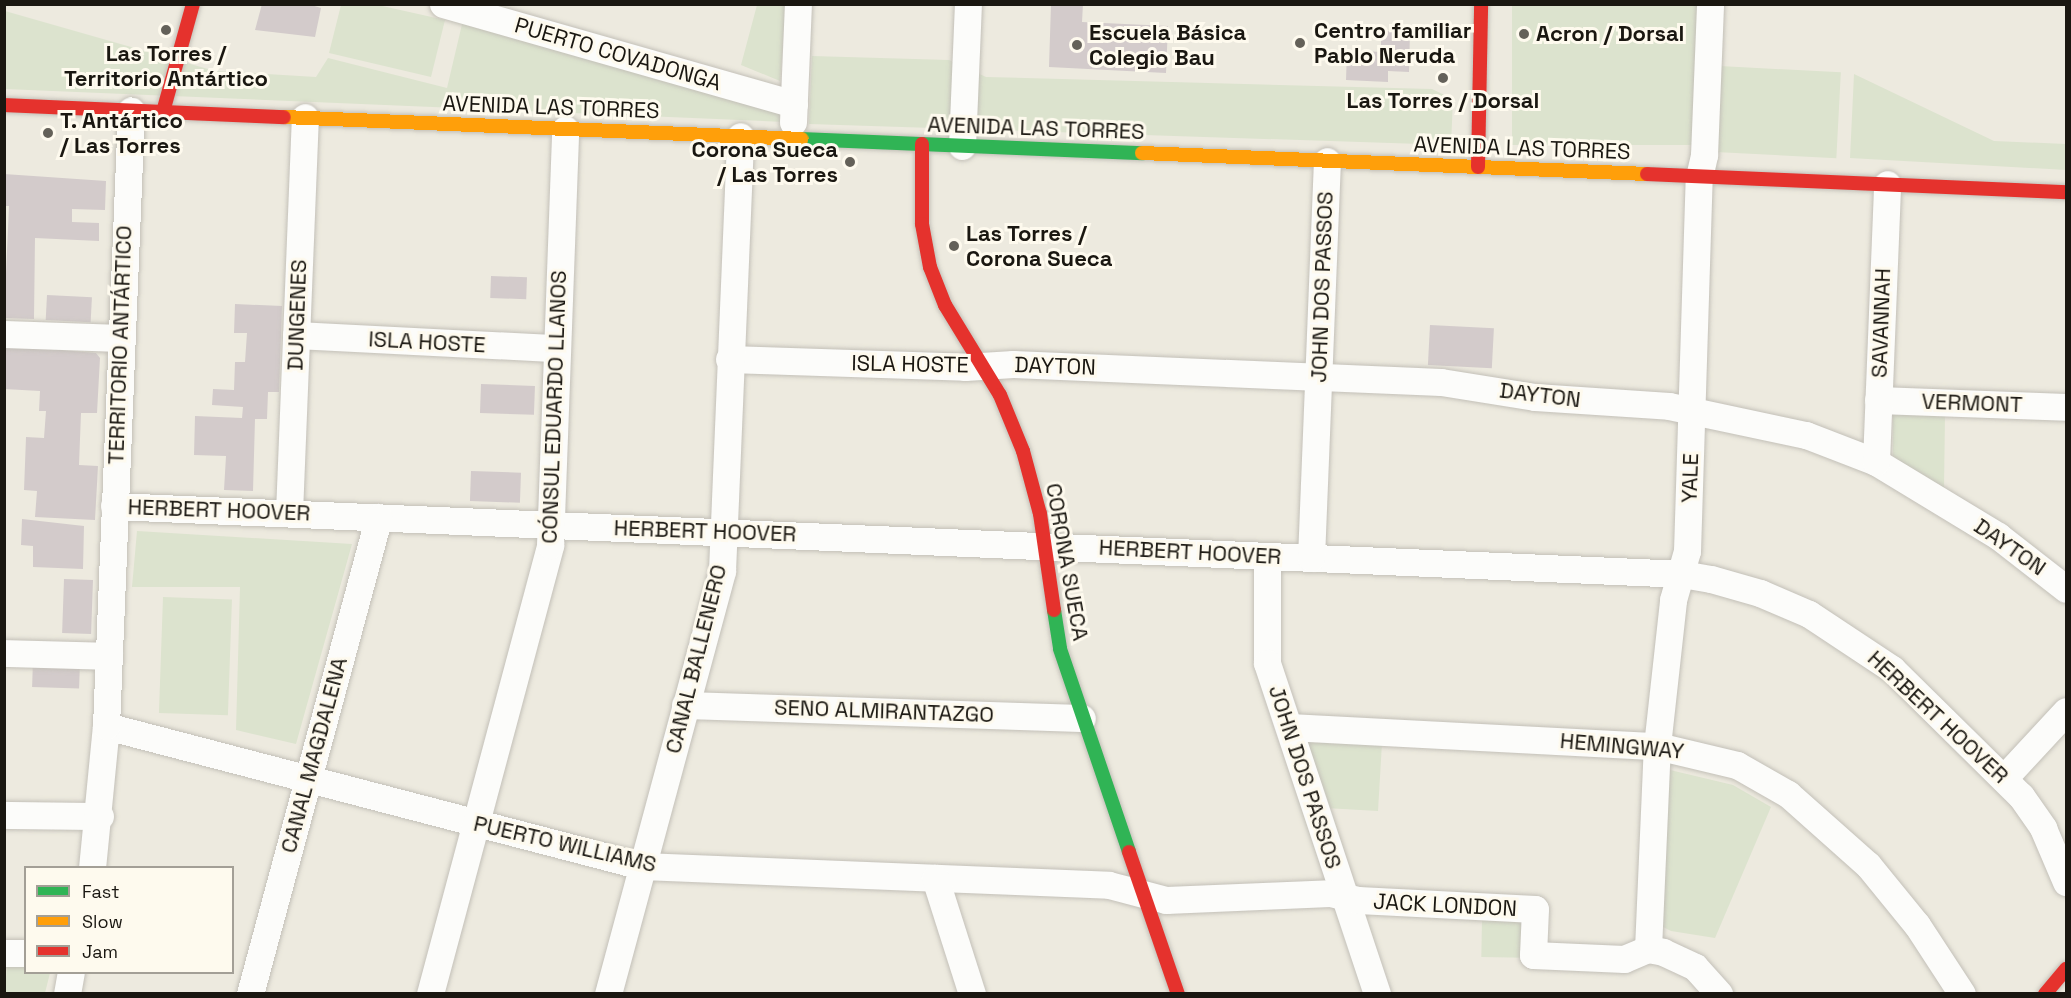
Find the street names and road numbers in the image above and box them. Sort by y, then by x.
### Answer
street label: PUERTO COVADONGA [512,12,724,96]
street label: AVENIDA LAS TORRES [442,90,660,124]
street label: AVENIDA LAS TORRES [927,111,1145,145]
street label: AVENIDA LAS TORRES [1413,131,1631,165]
street label: JOHN DOS PASSOS [1305,191,1339,383]
street label: TERRITORIO ANTÁRTICO [103,225,137,465]
street label: DUNGENES [282,259,312,371]
street label: SAVANNAH [1866,268,1896,378]
street label: CÓNSUL EDUARDO LLANOS [536,270,572,544]
street label: ISLA HOSTE [368,326,486,358]
street label: ISLA HOSTE [851,350,969,378]
street label: DAYTON [1014,351,1096,381]
street label: DAYTON [1498,377,1582,413]
street label: VERMONT [1921,388,2023,418]
street label: YALE [1676,453,1704,503]
street label: CORONA SUECA [1040,481,1094,643]
street label: HERBERT HOOVER [127,494,311,526]
street label: DAYTON [1969,513,2051,581]
street label: HERBERT HOOVER [613,515,797,547]
street label: HERBERT HOOVER [1098,534,1282,570]
street label: CANAL BALLENERO [660,562,732,756]
street label: HERBERT HOOVER [1862,645,2014,789]
street label: CANAL MAGDALENA [275,654,353,856]
street label: JOHN DOS PASSOS [1263,682,1347,872]
street label: SENO ALMIRANTAZGO [774,694,994,728]
street label: HEMINGWAY [1559,727,1685,765]
street label: PUERTO WILLIAMS [471,810,659,878]
street label: JACK LONDON [1372,888,1518,922]

